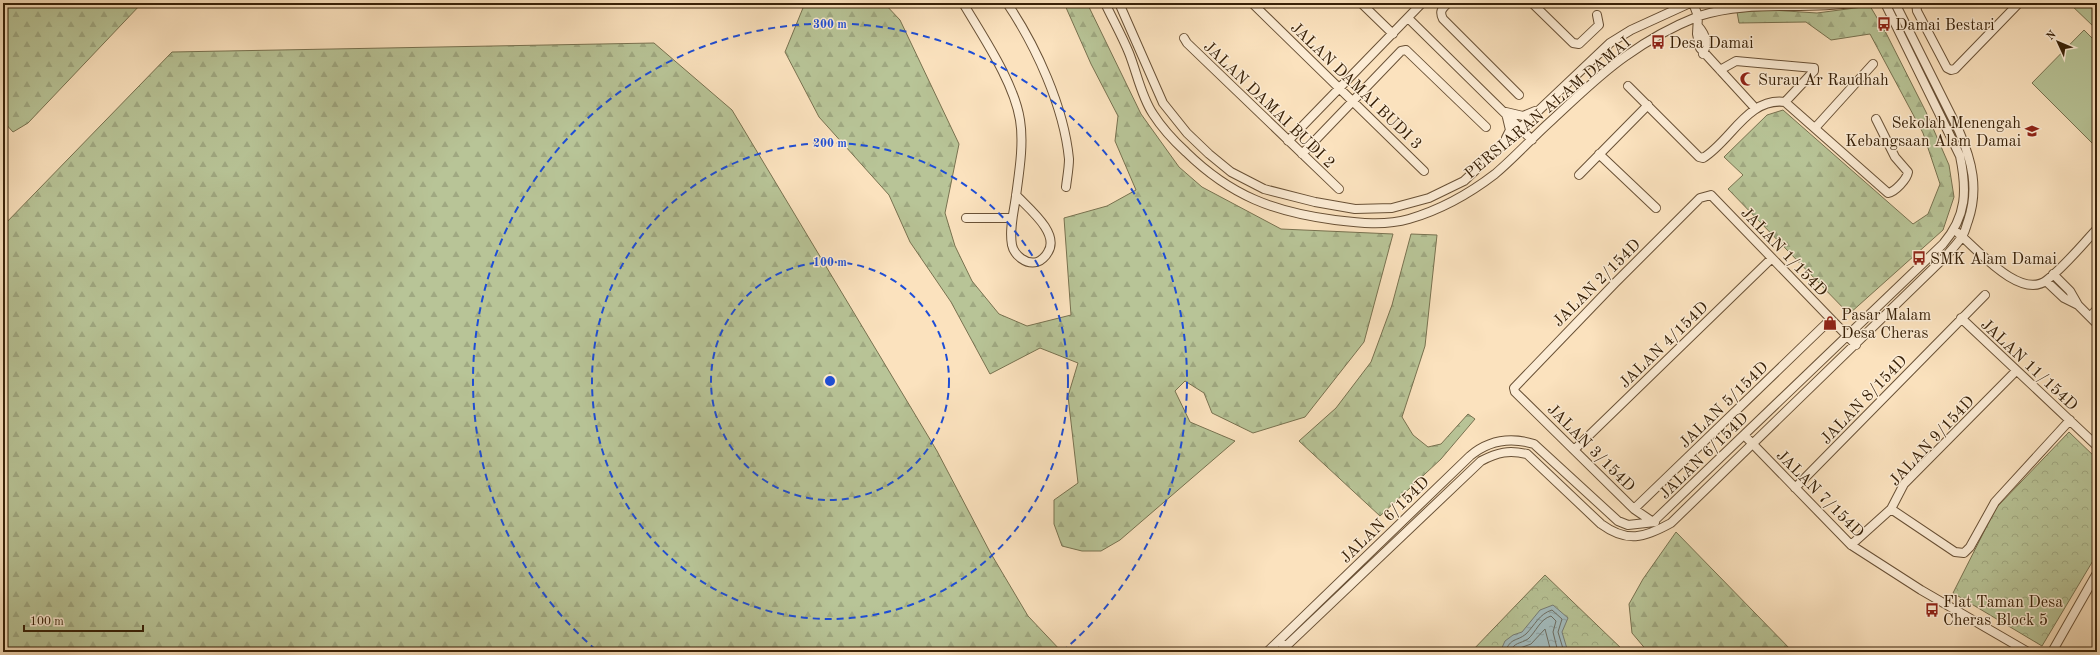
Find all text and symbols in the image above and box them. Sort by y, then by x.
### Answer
bus stop icon: Damai Bestari [1876,16,1892,32]
place label: Damai Bestari [1895,18,1995,34]
text: 300 m [813,19,847,31]
street label: JALAN DAMAI BUDI 3 [1287,20,1424,153]
north arrow [2038,22,2078,62]
text: N [2045,29,2059,43]
bus stop icon: Desa Damai [1650,34,1666,50]
street label: PERSIARAN ALAM DAMAI [1462,35,1634,182]
place label: Desa Damai [1669,36,1753,52]
street label: JALAN DAMAI BUDI 2 [1200,39,1337,172]
mosque icon: Surau Ar Raudhah [1739,71,1755,87]
place label: Surau Ar Raudhah [1758,73,1889,89]
place label: Sekolah Menengah Kebangsaan Alam Damai [1845,116,2021,150]
school or university icon: Sekolah Menengah Kebangsaan Alam Damai [2024,123,2040,139]
text: 200 m [813,138,847,150]
street label: JALAN 1/154D [1737,205,1830,300]
street label: JALAN 2/154D [1551,237,1644,330]
bus stop icon: SMK Alam Damai [1911,250,1927,266]
place label: SMK Alam Damai [1930,252,2057,268]
text: 100 m [813,257,847,269]
street label: JALAN 4/154D [1617,299,1712,392]
place label: Pasar Malam Desa Cheras [1841,308,1932,342]
shop icon: Pasar Malam Desa Cheras [1822,315,1838,331]
street label: JALAN 11/154D [1977,317,2080,414]
street label: JALAN 8/154D [1818,353,1911,448]
street label: JALAN 5/154D [1677,359,1772,452]
centre of rings [823,374,837,388]
street label: JALAN 9/154D [1887,393,1978,489]
street label: JALAN 3/154D [1544,402,1637,495]
street label: JALAN 6/154D [1657,410,1752,503]
street label: JALAN 7/154D [1773,448,1866,541]
street label: JALAN 6/154D [1338,474,1433,567]
place label: Flat Taman Desa Cheras Block 5 [1943,595,2063,629]
bus stop icon: Flat Taman Desa Cheras Block 5 [1924,602,1940,618]
scale bar [24,607,143,633]
text: 100 m [30,616,64,628]

